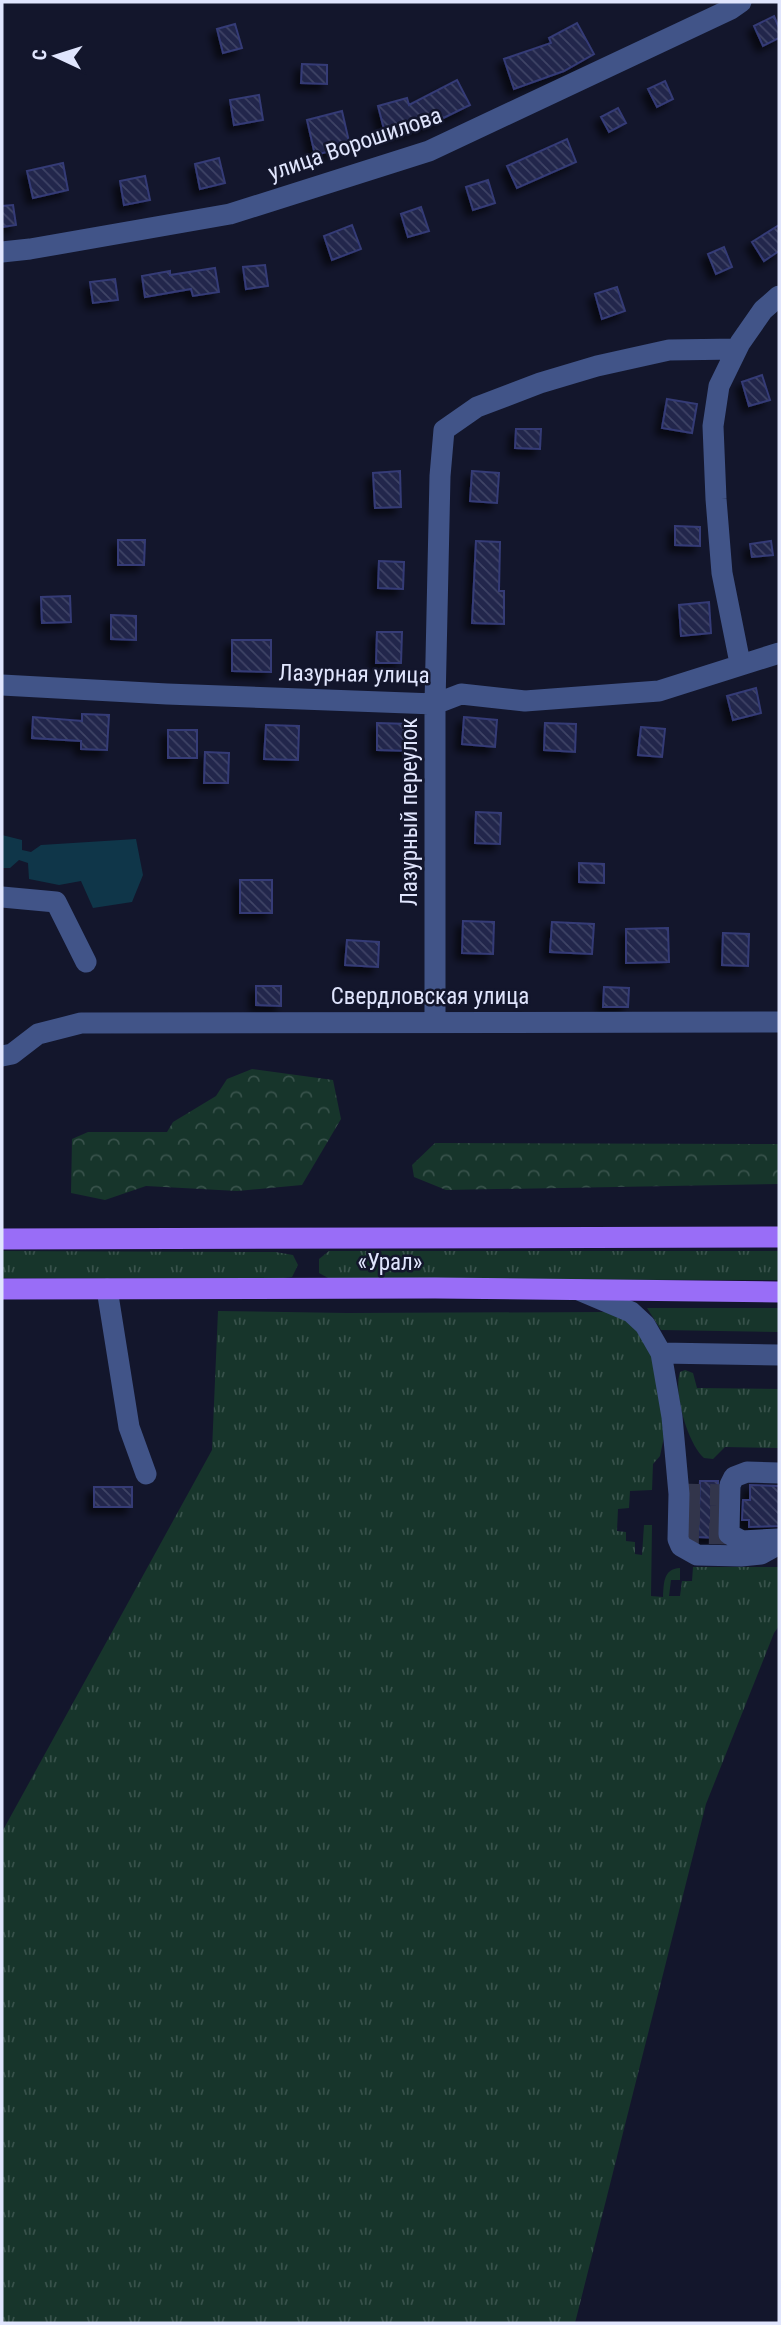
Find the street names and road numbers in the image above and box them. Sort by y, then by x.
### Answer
street label: улица Ворошилова [265,102,445,186]
street label: Лазурная улица [278,659,430,689]
street label: Лазурный переулок [396,718,423,906]
street label: Свердловская улица [331,983,529,1010]
street label: «Урал» [358,1249,422,1276]

